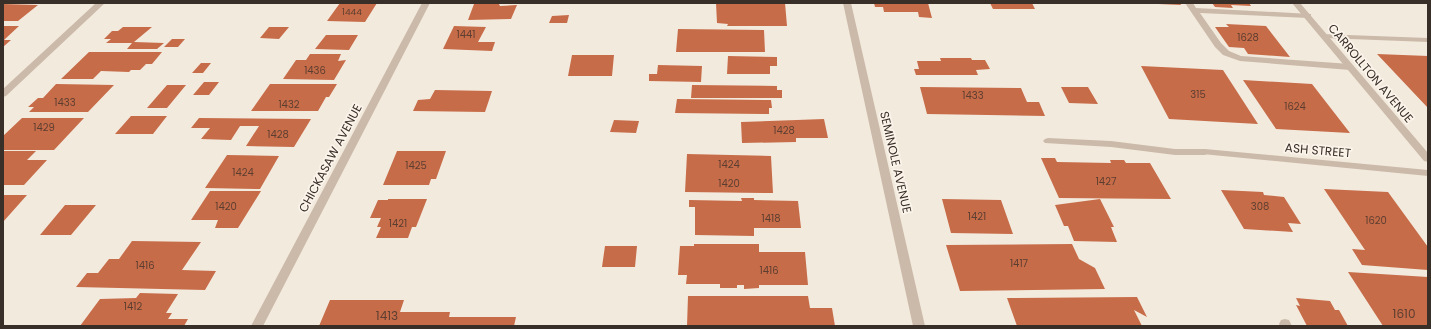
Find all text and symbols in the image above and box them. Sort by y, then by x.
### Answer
house number: 1444 [342,6,362,18]
street label: CARROLLTON AVENUE [1325,20,1417,126]
house number: 1441 [457,27,475,42]
house number: 1628 [1237,30,1259,45]
house number: 1436 [304,63,326,78]
house number: 315 [1190,87,1206,102]
house number: 1433 [962,88,984,103]
house number: 1433 [54,95,76,110]
house number: 1432 [278,97,300,112]
house number: 1624 [1284,99,1306,114]
street label: CHICKASAW AVENUE [294,101,366,215]
street label: SEMINOLE AVENUE [876,109,916,215]
house number: 1429 [33,120,55,135]
house number: 1428 [773,123,795,138]
house number: 1428 [267,127,289,142]
street label: ASH STREET [1284,139,1352,161]
house number: 1424 [718,157,740,172]
house number: 1425 [405,158,427,173]
house number: 1424 [232,165,254,180]
house number: 1427 [1096,174,1117,189]
house number: 1420 [718,176,740,191]
house number: 1420 [215,199,237,214]
house number: 308 [1251,199,1269,214]
house number: 1421 [968,209,986,224]
house number: 1418 [762,211,781,226]
house number: 1620 [1365,213,1387,228]
house number: 1421 [389,216,407,231]
house number: 1417 [1010,256,1029,271]
house number: 1416 [135,258,155,273]
house number: 1416 [759,263,779,278]
house number: 1412 [124,299,142,314]
house number: 1610 [1393,305,1415,322]
house number: 1413 [376,307,398,324]

